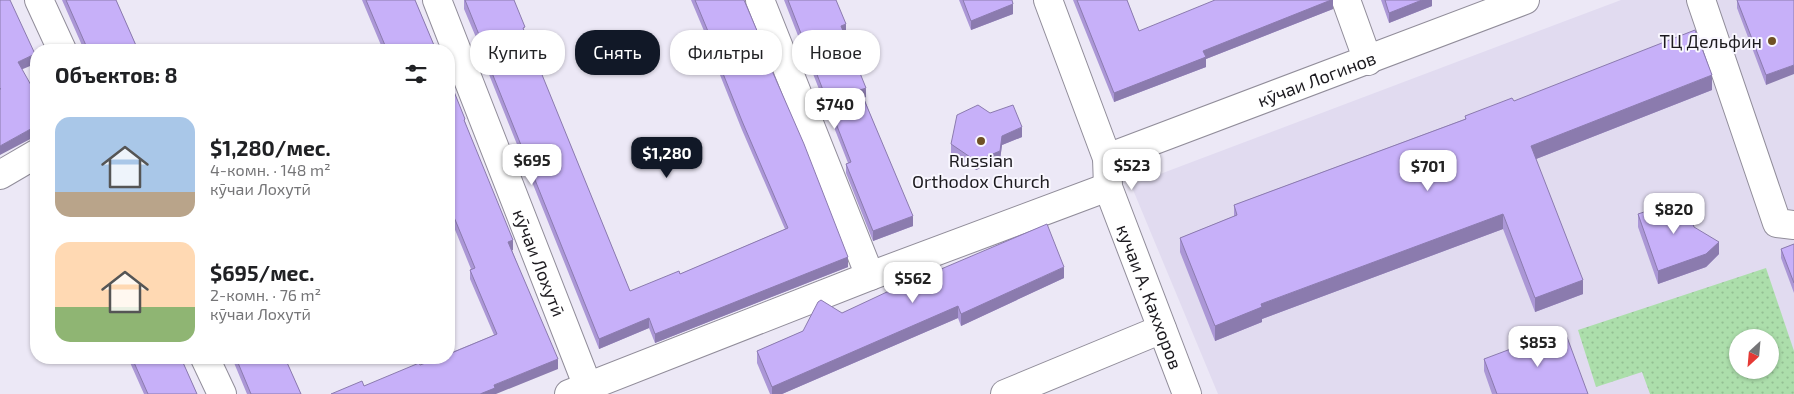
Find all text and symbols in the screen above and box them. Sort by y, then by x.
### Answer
chip: Купить [470,30,565,75]
chip: Снять [575,30,660,75]
chip: Фильтры [670,30,782,75]
chip: Новое [792,30,880,75]
place label: ТЦ Дельфин [1660,30,1762,52]
marker: ТЦ Дельфин [1766,35,1778,47]
street label: кӯчаи Логинов [1254,46,1379,111]
icon: filters [402,60,430,88]
text: Объектов: 8 [55,62,178,87]
pin: $740 [805,88,865,130]
text: $740 [816,94,854,113]
text: $1,280/мес. [210,135,331,160]
marker: Russian Orthodox Church [975,135,987,147]
pin: $1,280 [626,136,708,179]
icon: home [95,137,155,197]
text: $1,280 [642,143,692,162]
pin: $695 [502,144,562,186]
pin: $523 [1102,148,1162,191]
place label: Russian Orthodox Church [912,149,1050,192]
text: $695 [514,150,551,169]
pin: $701 [1398,150,1458,192]
text: $523 [1114,155,1150,174]
text: $701 [1411,156,1445,175]
text: 4-комн. · 148 m² [210,160,331,179]
text: кӯчаи Лохутӣ [210,179,311,198]
pin: $820 [1644,192,1704,235]
text: $820 [1655,199,1693,218]
street label: кӯчаи Лохутӣ [509,206,570,320]
street label: кучаи А. Каххоров [1112,221,1187,372]
text: $695/мес. [210,260,314,285]
icon: home [95,262,155,322]
pin: $562 [883,262,943,304]
text: $562 [895,268,931,287]
text: 2-комн. · 76 m² [210,285,321,304]
text: кӯчаи Лохутӣ [210,304,311,323]
pin: $853 [1508,326,1568,368]
north arrow [1729,329,1779,379]
map controls [1729,329,1779,379]
text: $853 [1519,332,1557,351]

